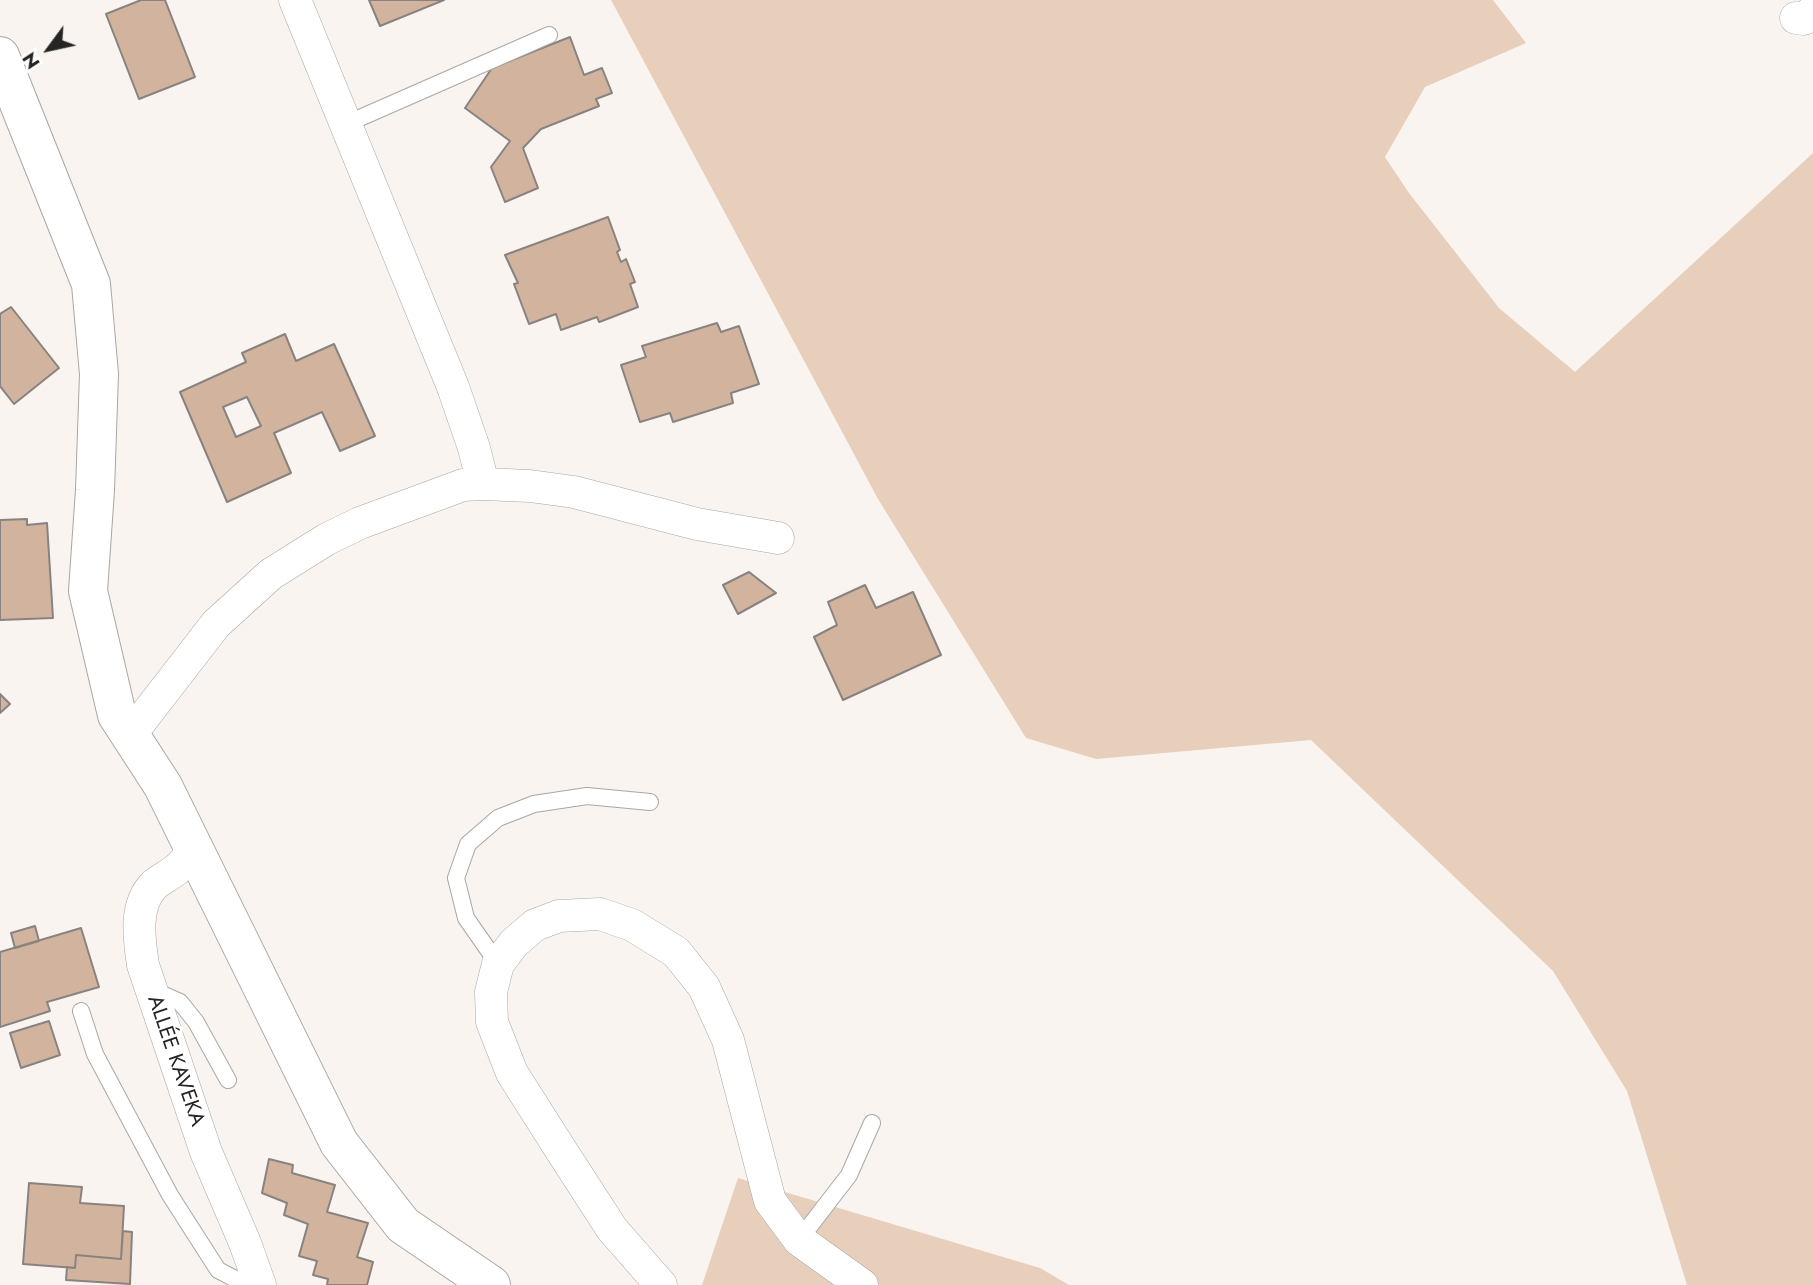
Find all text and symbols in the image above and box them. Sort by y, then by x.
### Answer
north arrow [14,14,84,84]
text: N [16,47,46,74]
street label: ALLÉE KAVEKA [141,992,209,1130]

